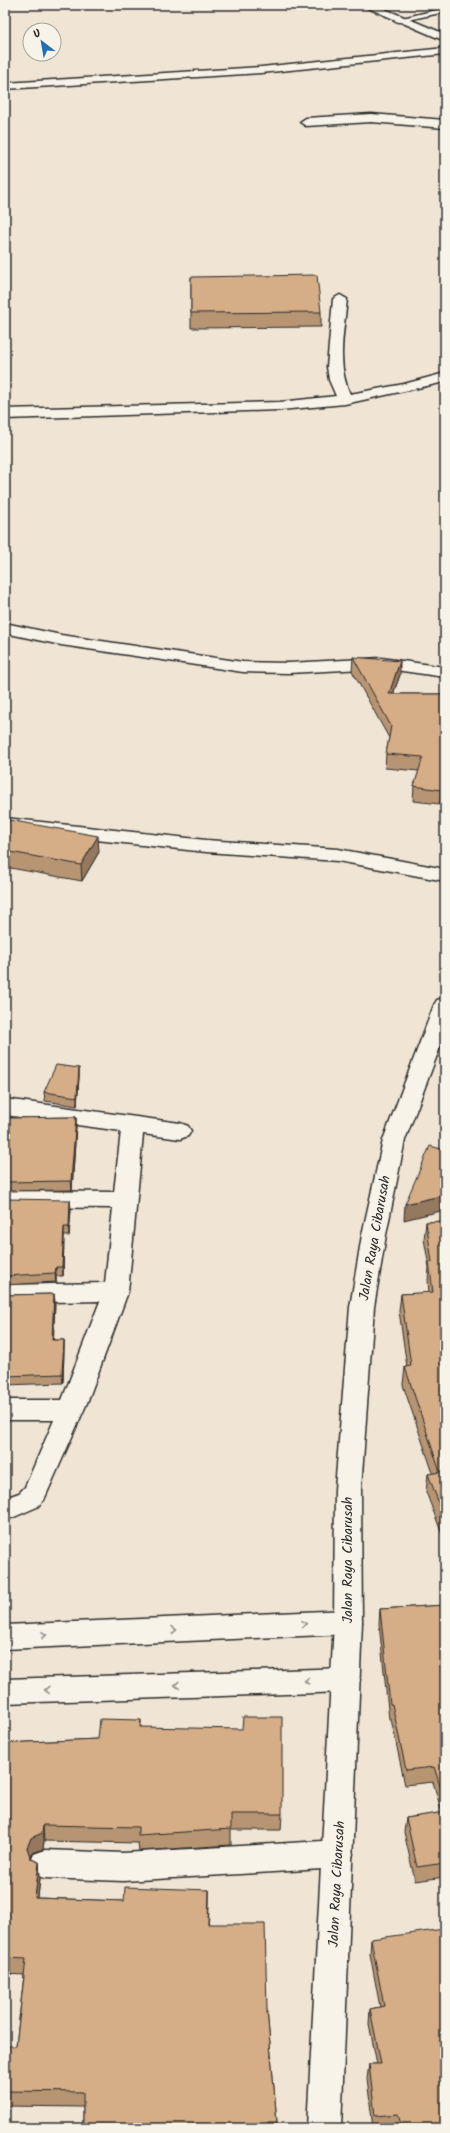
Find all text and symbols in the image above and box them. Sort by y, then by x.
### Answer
north arrow [22,22,62,62]
text: U [30,25,45,44]
street label: Jalan Raya Cibarusah [353,1174,397,1302]
street label: Jalan Raya Cibarusah [337,1497,359,1623]
one-way arrow [301,1620,307,1628]
one-way arrow [171,1625,177,1634]
one-way arrow [41,1631,47,1640]
one-way arrow [304,1677,310,1686]
one-way arrow [174,1681,180,1690]
one-way arrow [44,1685,50,1694]
street label: Jalan Raya Cibarusah [323,1820,351,1948]

